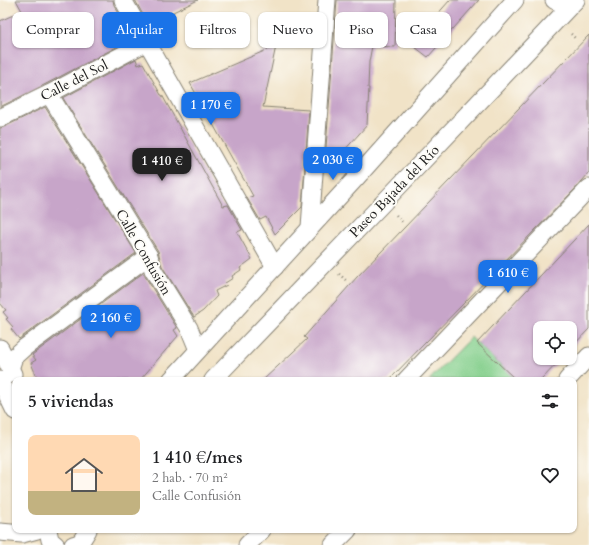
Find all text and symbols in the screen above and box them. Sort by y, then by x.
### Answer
chip: Comprar [12,12,94,48]
chip: Alquilar [102,12,177,48]
chip: Filtros [185,12,250,48]
chip: Nuevo [258,12,327,48]
chip: Piso [335,12,388,48]
chip: Casa [396,12,451,48]
street label: Calle del Sol [37,55,112,106]
pin: 1 170 € [174,92,248,126]
text: 1 170 € [190,96,232,114]
street label: Paseo Bajada del Río [345,141,444,242]
pin: 2 030 € [296,147,370,181]
pin: 1 410 € [125,148,199,182]
text: 2 030 € [312,151,354,169]
text: 1 410 € [141,152,183,170]
street label: Calle Confusión [111,206,176,299]
pin: 1 610 € [471,260,545,294]
text: 1 610 € [487,264,529,282]
pin: 2 160 € [74,305,148,339]
text: 2 160 € [90,309,132,327]
map controls [533,321,577,365]
button: locate [533,321,577,365]
text: 5 viviendas [28,390,114,413]
icon: filters [539,390,561,412]
text: 1 410 €/mes [152,446,242,469]
icon: home [60,451,108,499]
icon: heart [539,464,561,486]
text: 2 hab. · 70 m² [152,469,228,487]
text: Calle Confusión [152,487,241,505]

